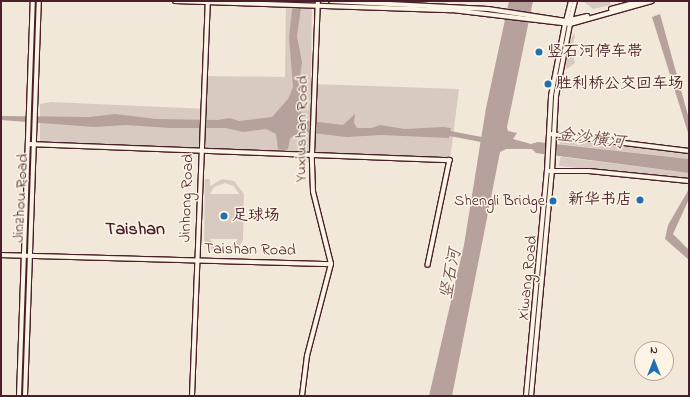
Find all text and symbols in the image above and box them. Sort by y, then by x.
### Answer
place label: 竖石河停车带 [547,42,643,62]
marker: 竖石河停车带 [534,47,544,57]
place label: 胜利桥公交回车场 [556,74,684,94]
street label: Yuxiushan Road [291,76,313,182]
marker: 胜利桥公交回车场 [543,79,553,89]
water label: 金沙横河 [556,125,626,153]
street label: Jinzhou Road [9,153,33,243]
street label: Jinhong Road [176,153,198,243]
place label: 新华书店 [568,190,632,210]
place label: Shengli Bridge [454,191,545,211]
marker: 新华书店 [635,195,645,205]
marker: Shengli Bridge [548,196,558,206]
place label: 足球场 [232,206,280,226]
marker: 足球场 [219,211,229,221]
district label: Taishan [105,219,165,241]
street label: Xiwang Road [514,235,542,321]
street label: Taishan Road [204,240,296,260]
water label: 竖石河 [436,247,466,301]
north arrow [634,341,674,381]
text: N [650,342,658,358]

